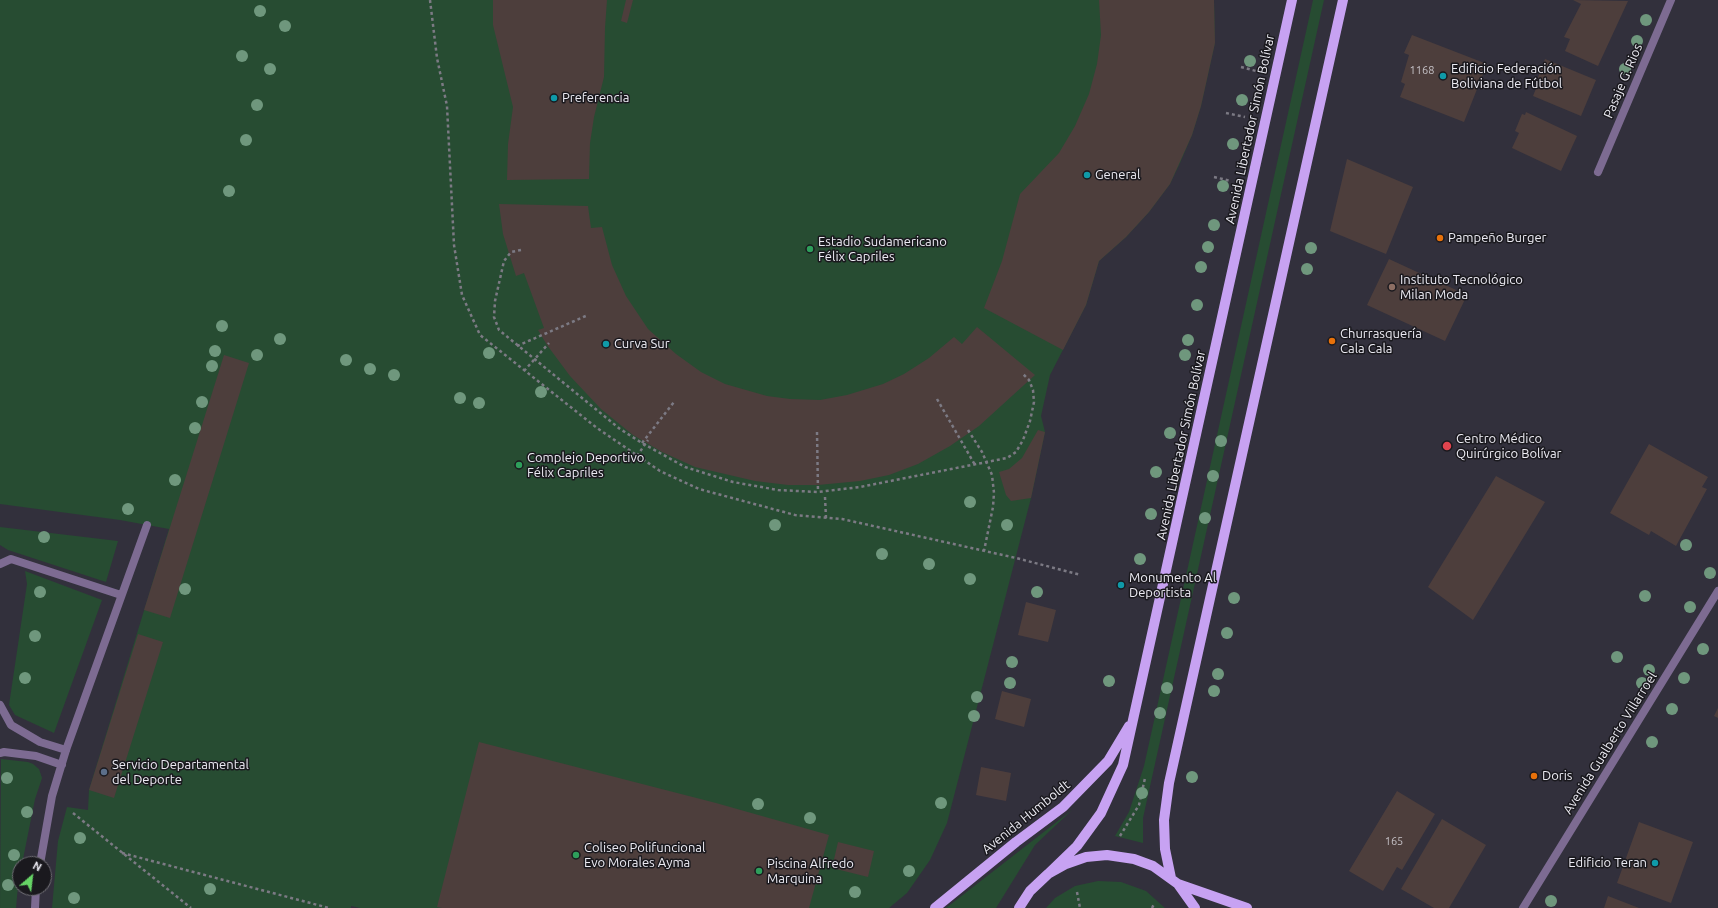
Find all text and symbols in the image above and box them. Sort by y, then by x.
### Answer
street label: Avenida Libertador Simón Bolívar [1222,33,1278,225]
street label: Pasaje G. Rios [1600,41,1646,121]
place label: Edificio Federación Boliviana de Fútbol [1451,61,1562,92]
house number: 1168 [1410,63,1434,77]
marker: Edificio Federación Boliviana de Fútbol [1438,71,1448,81]
place label: Preferencia [562,90,629,106]
marker: Preferencia [549,93,559,103]
place label: General [1095,167,1140,183]
marker: General [1082,170,1092,180]
place label: Pampeño Burger [1448,230,1547,246]
marker: Pampeño Burger [1435,233,1445,243]
place label: Estadio Sudamericano Félix Capriles [818,234,947,265]
marker: Estadio Sudamericano Félix Capriles [805,244,815,254]
place label: Instituto Tecnológico Milan Moda [1400,272,1523,303]
marker: Instituto Tecnológico Milan Moda [1387,282,1397,292]
place label: Churrasquería Cala Cala [1340,326,1422,357]
place label: Curva Sur [614,336,670,352]
marker: Churrasquería Cala Cala [1327,336,1337,346]
marker: Curva Sur [601,339,611,349]
street label: Avenida Libertador Simón Bolívar [1153,349,1209,541]
place label: Centro Médico Quirúrgico Bolívar [1456,431,1561,462]
marker: Centro Médico Quirúrgico Bolívar [1441,440,1453,452]
place label: Complejo Deportivo Félix Capriles [527,450,644,481]
marker: Complejo Deportivo Félix Capriles [514,460,524,470]
place label: Monumento Al Deportista [1129,570,1216,601]
marker: Monumento Al Deportista [1116,580,1126,590]
street label: Avenida Gualberto Villarroel [1560,669,1660,817]
place label: Servicio Departamental del Deporte [112,757,249,788]
marker: Servicio Departamental del Deporte [99,767,109,777]
place label: Doris [1542,768,1573,784]
marker: Doris [1529,771,1539,781]
street label: Avenida Humboldt [979,777,1073,857]
house number: 165 [1385,834,1403,848]
place label: Coliseo Polifuncional Evo Morales Ayma [584,840,705,871]
marker: Coliseo Polifuncional Evo Morales Ayma [571,850,581,860]
place label: Edificio Teran [1568,855,1647,871]
north arrow [12,856,52,896]
place label: Piscina Alfredo Marquina [767,856,854,887]
marker: Edificio Teran [1650,858,1660,868]
text: N [31,859,44,874]
marker: Piscina Alfredo Marquina [754,866,764,876]

